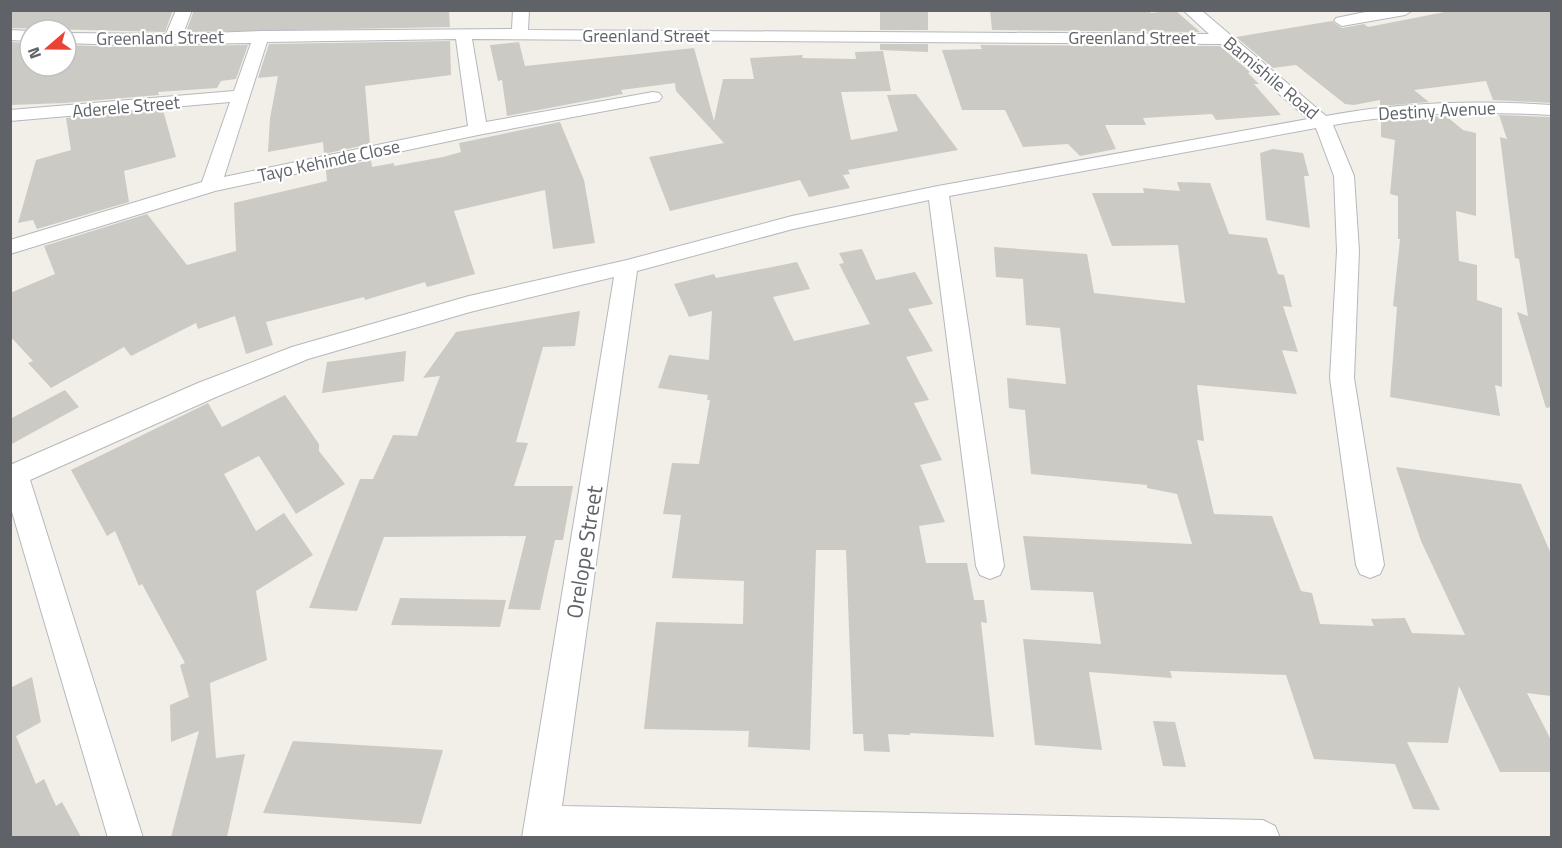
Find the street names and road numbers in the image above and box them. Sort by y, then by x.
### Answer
street label: Greenland Street [582,22,711,49]
street label: Greenland Street [96,23,225,52]
street label: Greenland Street [1068,24,1197,51]
street label: Bamishile Road [1218,30,1325,126]
street label: Aderele Street [71,88,182,125]
street label: Destiny Avenue [1377,94,1497,127]
street label: Tayo Kehinde Close [255,132,402,189]
street label: Orelope Street [557,483,611,621]

